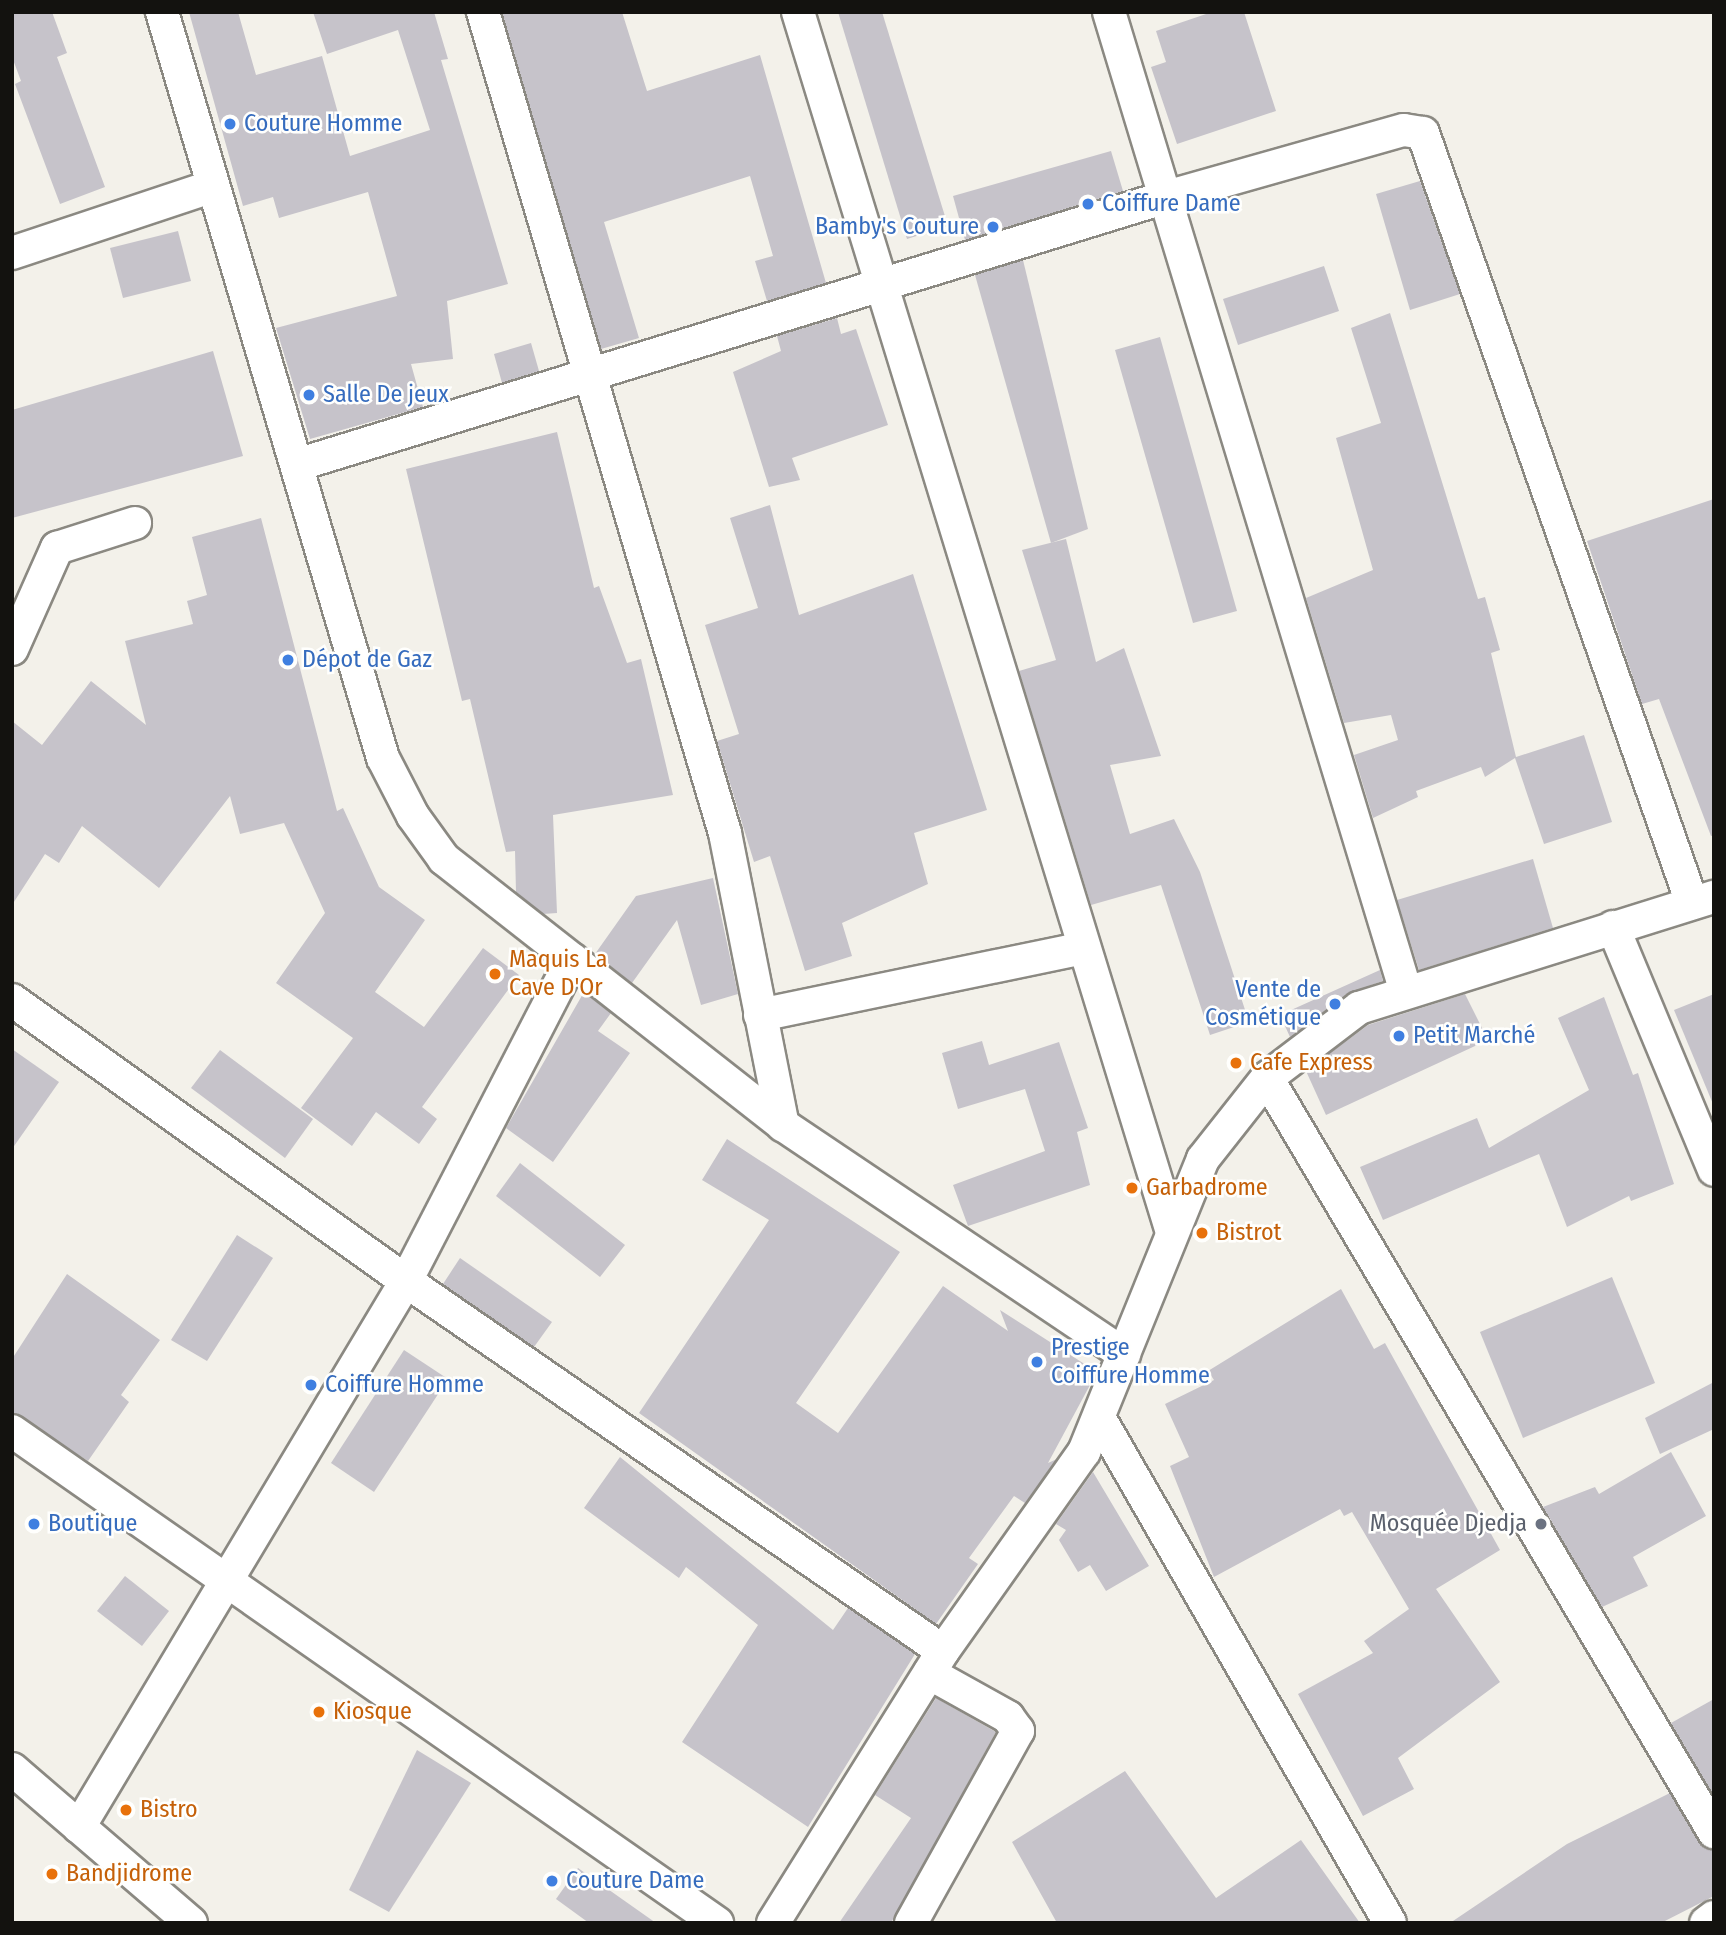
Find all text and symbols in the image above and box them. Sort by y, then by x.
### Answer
place label: Couture Homme [244,110,402,138]
marker: Couture Homme [222,116,238,132]
place label: Coiffure Dame [1102,190,1241,218]
marker: Coiffure Dame [1080,196,1096,212]
place label: Bamby's Couture [815,213,979,241]
marker: Bamby's Couture [985,219,1001,235]
place label: Salle De jeux [323,381,449,409]
marker: Salle De jeux [301,387,317,403]
place label: Dépot de Gaz [302,646,432,674]
marker: Dépot de Gaz [280,652,296,668]
place label: Maquis La Cave D'Or [509,946,607,1002]
marker: Maquis La Cave D'Or [487,966,503,982]
place label: Vente de Cosmétique [1205,976,1321,1032]
marker: Vente de Cosmétique [1327,996,1343,1012]
place label: Petit Marché [1413,1022,1535,1050]
marker: Petit Marché [1391,1028,1407,1044]
place label: Cafe Express [1250,1049,1373,1077]
marker: Cafe Express [1228,1055,1244,1071]
place label: Garbadrome [1146,1174,1268,1202]
marker: Garbadrome [1124,1180,1140,1196]
place label: Bistrot [1216,1219,1281,1247]
marker: Bistrot [1194,1225,1210,1241]
place label: Prestige Coiffure Homme [1051,1334,1210,1390]
marker: Prestige Coiffure Homme [1029,1354,1045,1370]
place label: Coiffure Homme [325,1371,484,1399]
marker: Coiffure Homme [303,1377,319,1393]
place label: Boutique [48,1510,137,1538]
place label: Mosquée Djedja [1370,1510,1527,1538]
marker: Boutique [26,1516,42,1532]
marker: Mosquée Djedja [1533,1516,1549,1532]
place label: Kiosque [333,1698,412,1726]
marker: Kiosque [311,1704,327,1720]
place label: Bistro [140,1796,198,1824]
marker: Bistro [118,1802,134,1818]
place label: Bandjidrome [66,1860,192,1888]
marker: Bandjidrome [44,1866,60,1882]
place label: Couture Dame [566,1867,704,1895]
marker: Couture Dame [544,1873,560,1889]

